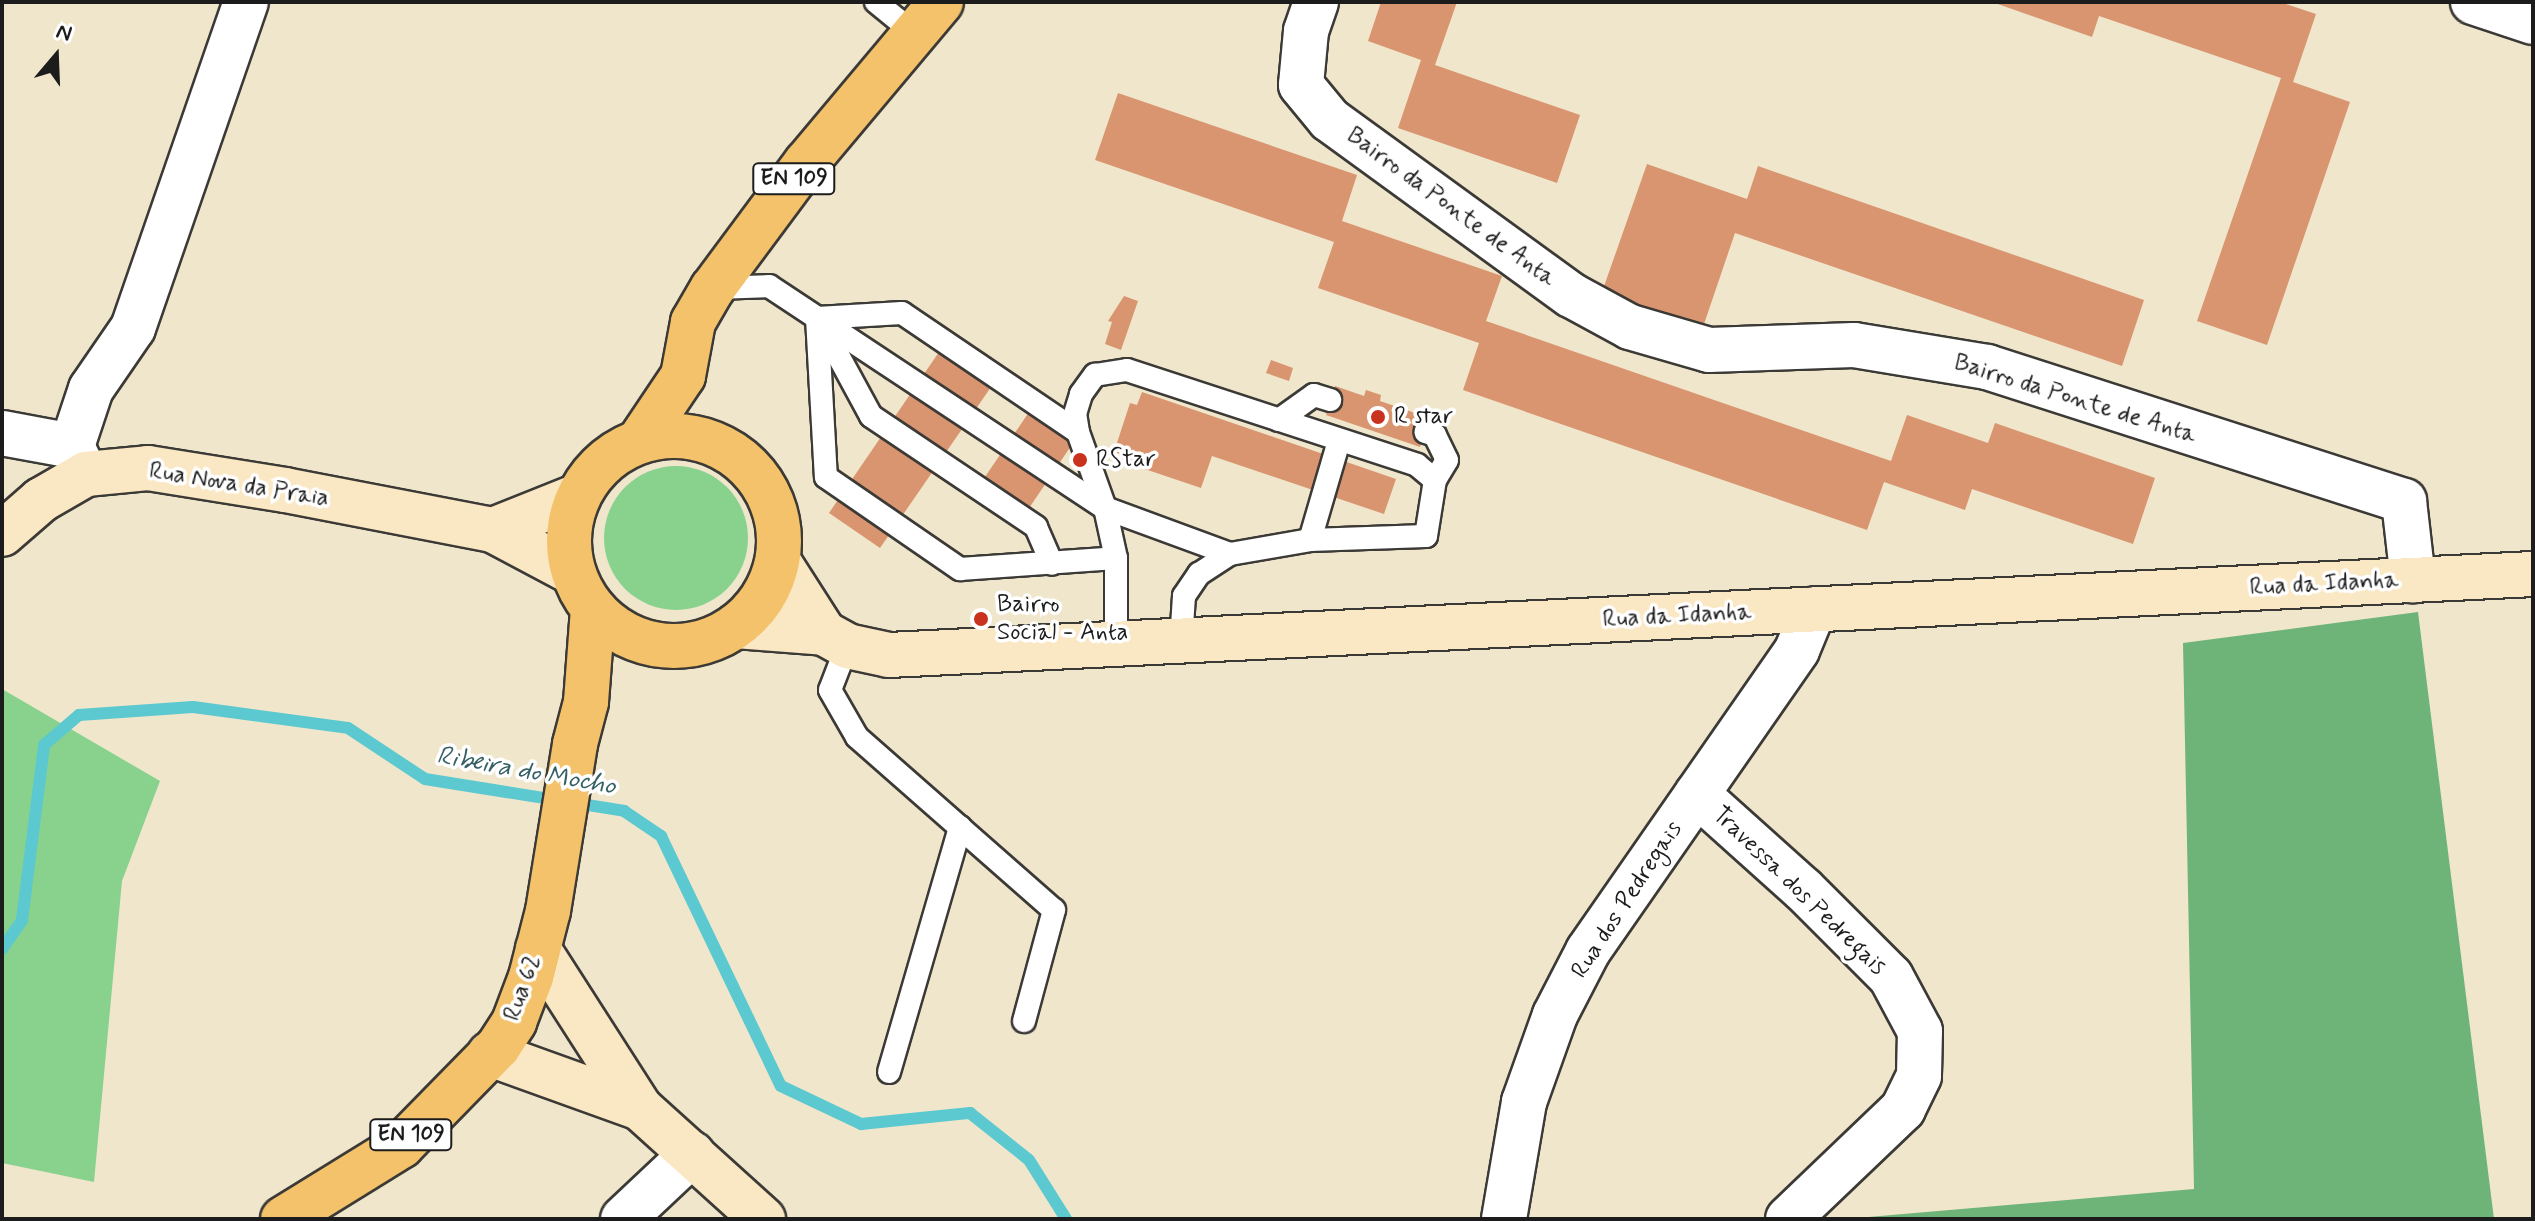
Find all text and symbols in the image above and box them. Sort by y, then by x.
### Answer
north arrow [16,16,96,96]
text: N [52,18,75,49]
street label: Bairro da Ponte de Anta [1346,125,1556,289]
road number: EN 109 [752,161,836,197]
street label: Bairro da Ponte de Anta [1956,350,2194,448]
place label: R star [1394,403,1453,431]
marker: R star [1369,408,1387,426]
place label: RStar [1096,446,1156,474]
marker: RStar [1071,451,1089,469]
street label: Rua Nova da Praia [147,457,331,513]
street label: Rua da Idanha [2250,566,2398,602]
place label: Bairro Social - Anta [997,591,1128,647]
street label: Rua da Idanha [1603,598,1751,634]
marker: Bairro Social - Anta [972,610,990,628]
water label: Ribeira do Mocho [433,741,619,803]
street label: Travessa dos Pedregais [1705,799,1893,983]
street label: Rua dos Pedregais [1566,816,1688,984]
street label: Rua 62 [498,951,548,1025]
road number: EN 109 [369,1117,453,1153]

